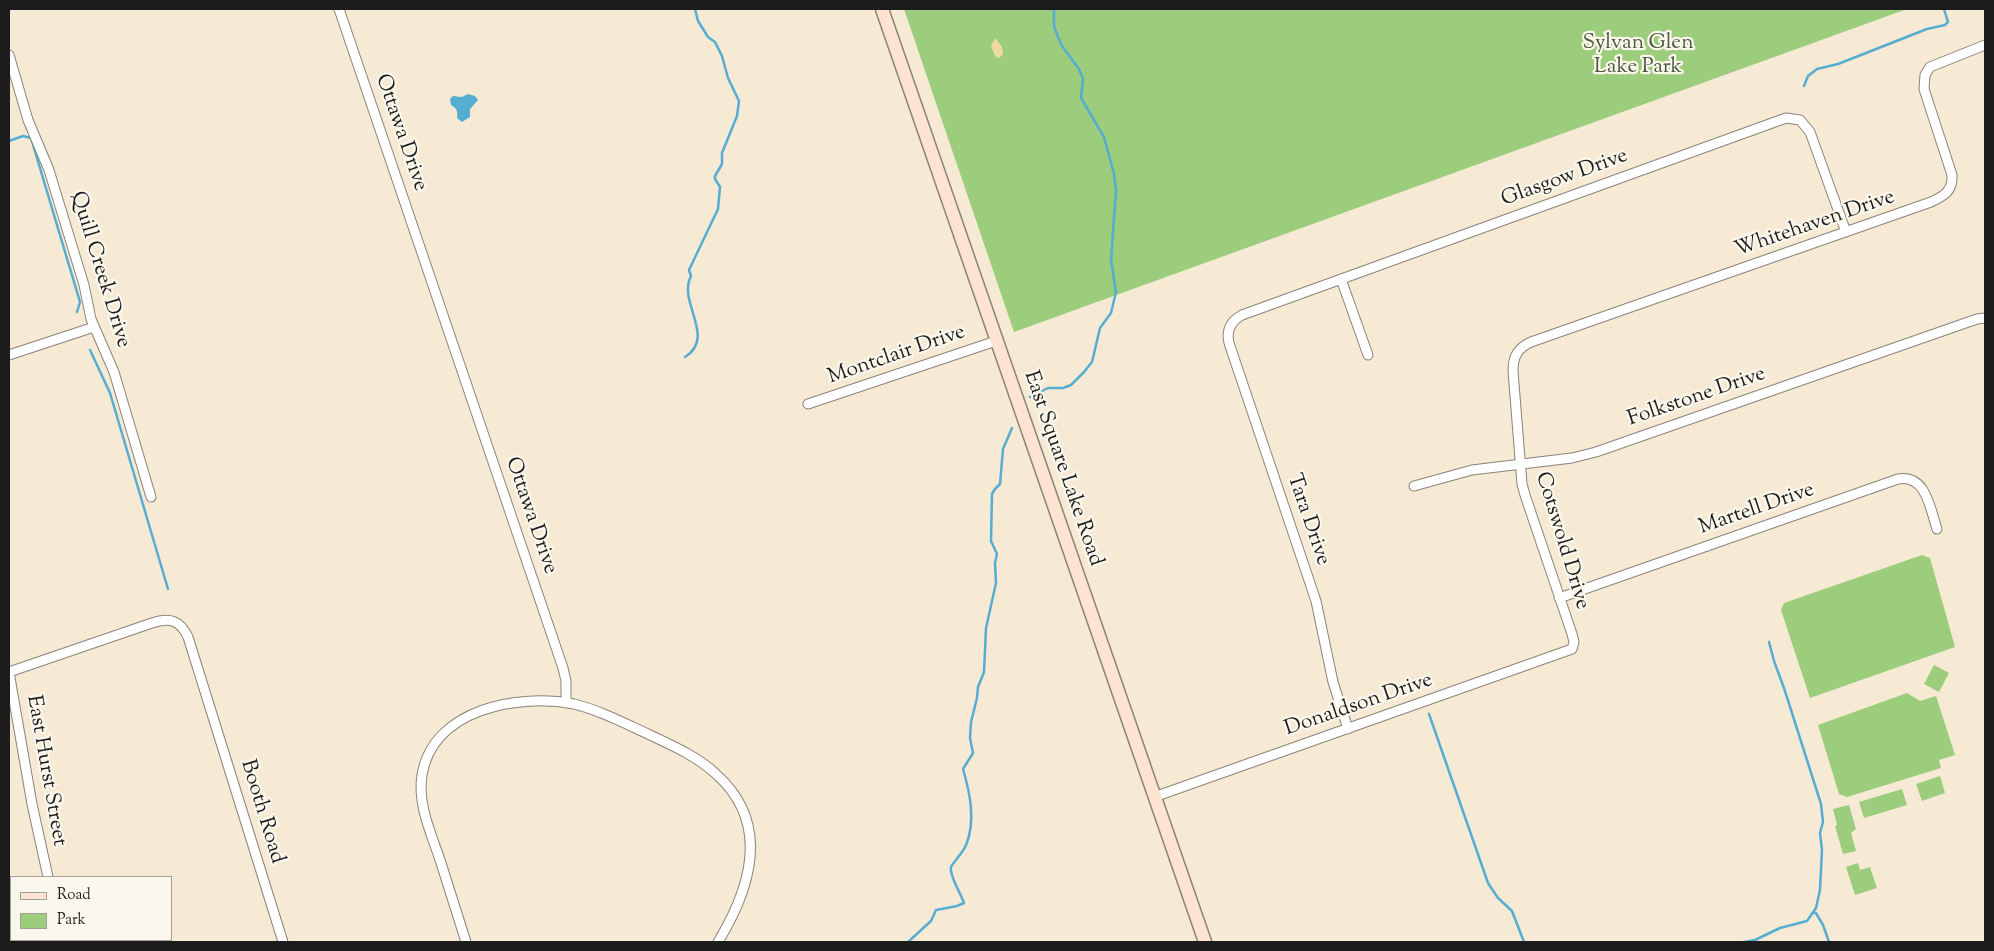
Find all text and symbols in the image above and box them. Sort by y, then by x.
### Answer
park label: Sylvan Glen Lake Park [1582,31,1694,81]
street label: Ottawa Drive [368,71,432,195]
street label: Glasgow Drive [1498,144,1632,214]
street label: Whitehaven Drive [1732,186,1898,264]
street label: Quill Creek Drive [63,189,135,351]
street label: Montclair Drive [825,321,969,391]
street label: Folkstone Drive [1625,363,1769,433]
street label: East Square Lake Road [1017,368,1107,570]
street label: Ottawa Drive [498,454,562,578]
street label: Cotswold Drive [1528,469,1594,613]
street label: Tara Drive [1280,471,1334,569]
street label: Martell Drive [1696,479,1818,541]
street label: Donaldson Drive [1282,669,1436,743]
street label: East Hurst Street [19,693,71,849]
street label: Booth Road [233,757,289,867]
legend [10,876,172,941]
text: Road [57,885,91,906]
text: Park [57,910,86,931]

